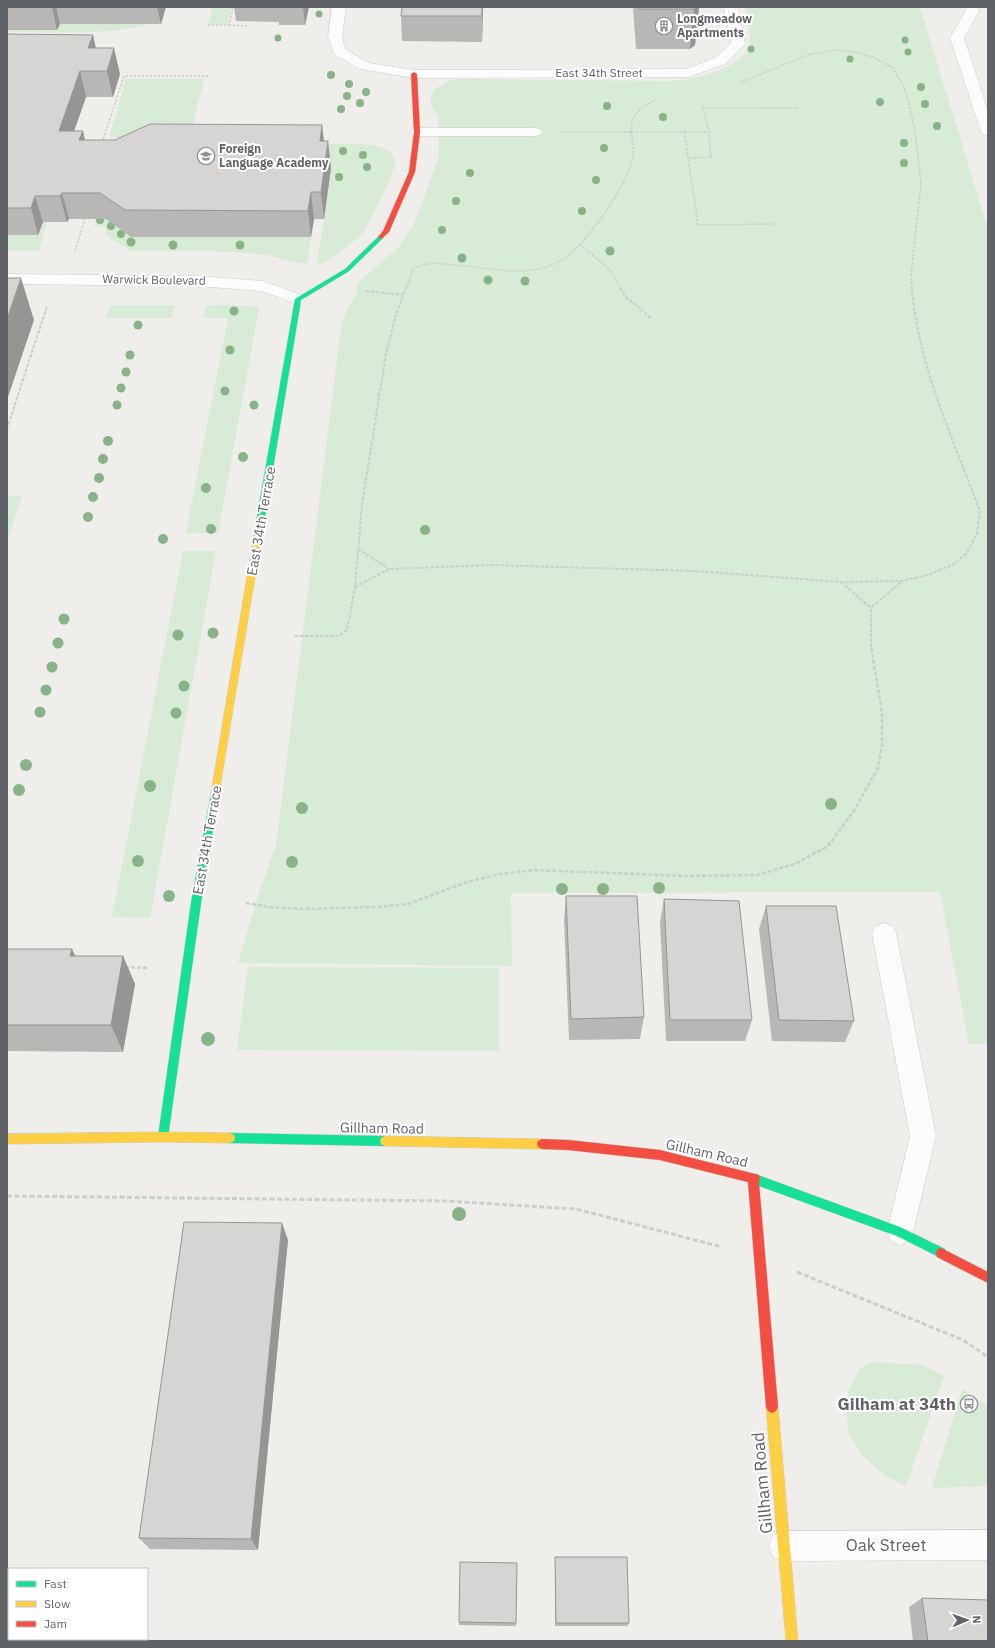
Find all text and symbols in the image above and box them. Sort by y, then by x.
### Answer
place label: Longmeadow Apartments [677,11,752,40]
building icon: Longmeadow Apartments [654,16,674,36]
street label: East 34th Street [555,65,643,80]
place label: Foreign Language Academy [219,141,329,170]
school or university icon: Foreign Language Academy [196,146,216,166]
street label: Warwick Boulevard [102,271,206,288]
street label: East 34th Terrace [243,465,280,577]
street label: East 34th Terrace [189,784,226,896]
street label: Gillham Road [340,1118,424,1138]
street label: Gillham Road [664,1135,750,1171]
place label: Gilham at 34th [838,1393,956,1415]
bus stop icon: Gilham at 34th [959,1394,979,1414]
street label: Gillham Road [747,1431,777,1535]
street label: Oak Street [846,1534,926,1556]
legend [8,1568,148,1640]
text: Fast [44,1576,67,1591]
text: Slow [44,1596,70,1611]
north arrow [947,1600,987,1640]
text: N [970,1615,984,1624]
text: Jam [44,1616,67,1631]

